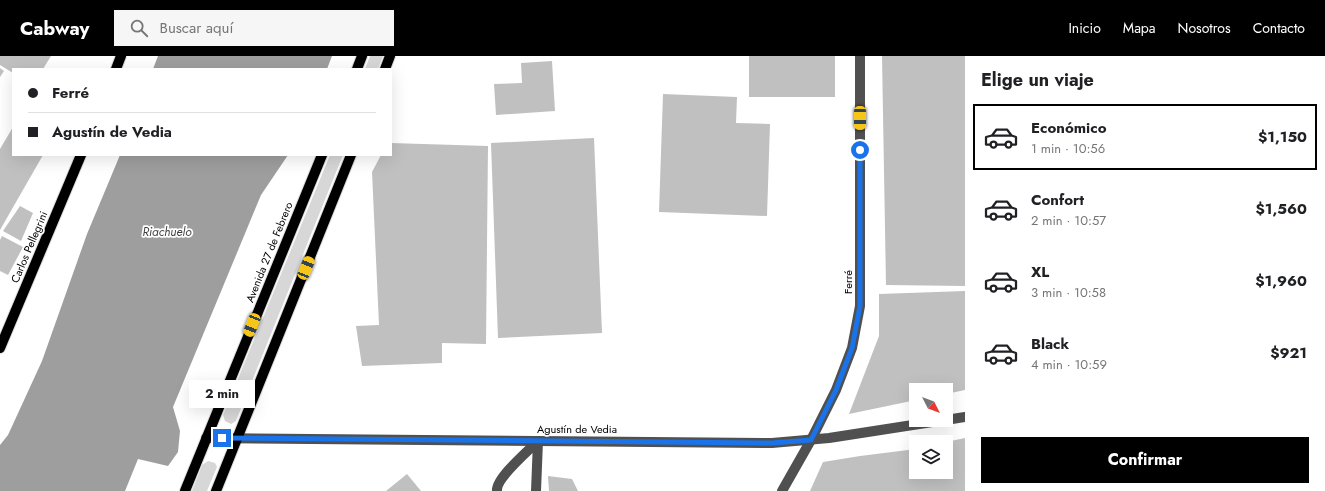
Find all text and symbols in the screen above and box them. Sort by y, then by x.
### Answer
search box [114,10,394,46]
text: Cabway [20,15,90,42]
icon: search [128,17,150,39]
text: Buscar aquí [160,17,233,39]
text: Inicio [1068,18,1101,38]
text: Mapa [1123,18,1156,38]
text: Nosotros [1178,18,1231,38]
text: Contacto [1253,18,1305,38]
text: Elige un viaje [981,67,1094,93]
text: Ferré [52,82,89,104]
car [854,106,866,130]
text: Económico [1031,117,1106,139]
icon: car [983,119,1019,155]
text: Agustín de Vedia [52,121,172,143]
text: $1,150 [1258,126,1307,148]
text: 1 min · 10:56 [1031,139,1105,158]
route start [851,141,869,159]
text: Confort [1031,189,1084,211]
icon: car [983,191,1019,227]
text: $1,560 [1256,198,1307,220]
street label: Avenida 27 de Febrero [242,199,296,305]
street label: Carlos Pellegrini [7,209,51,285]
text: 2 min · 10:57 [1031,211,1106,230]
water label: Riachuelo [143,223,192,241]
car [296,255,316,281]
text: XL [1031,261,1049,283]
icon: car [983,263,1019,299]
street label: Ferré [840,270,856,294]
text: $1,960 [1255,270,1307,292]
text: 3 min · 10:58 [1031,283,1106,302]
car [242,312,262,338]
text: Black [1031,333,1069,355]
icon: car [983,335,1019,371]
text: $921 [1270,342,1307,364]
text: 4 min · 10:59 [1031,355,1107,374]
callout: 2 min [189,380,255,408]
north arrow [909,383,953,427]
map controls [909,383,953,479]
text: 2 min [205,384,239,403]
street label: Agustín de Vedia [537,421,617,437]
route end [213,429,231,447]
button: layers [909,435,953,479]
button: Confirmar [981,437,1309,483]

